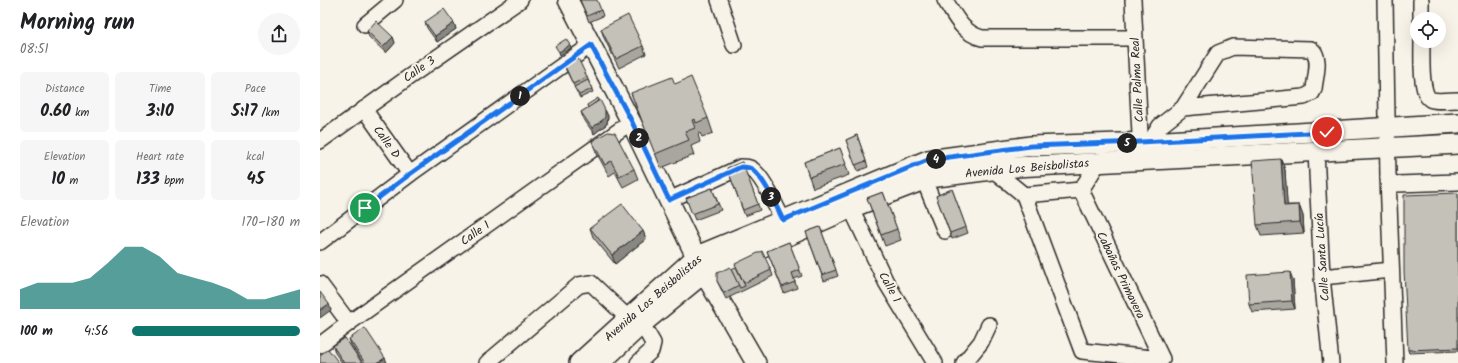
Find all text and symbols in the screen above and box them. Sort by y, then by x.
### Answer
text: Morning run [20,6,135,41]
map controls [1410,12,1446,48]
button: locate [1410,12,1446,48]
button: share [258,13,300,55]
street label: Calle Palma Real [1126,37,1149,123]
text: 08:51 [20,39,49,60]
street label: Calle 3 [399,51,440,87]
text: Distance [45,80,84,98]
text: Time [149,80,171,98]
text: Pace [245,80,266,98]
pin: 1 [510,86,530,106]
text: 1 [518,87,522,105]
text: 0.60 [40,98,71,125]
text: 3:10 [146,98,174,125]
text: 5:17 [231,98,257,125]
text: km [71,104,89,122]
text: /km [257,104,279,122]
pin [1310,115,1344,149]
icon: check [1316,121,1338,143]
street label: Calle D [368,122,405,163]
pin: 2 [629,128,649,148]
text: 2 [636,129,642,147]
pin: 5 [1117,133,1137,153]
text: 5 [1124,134,1130,152]
text: Elevation [44,148,85,166]
text: Heart rate [136,148,184,166]
text: kcal [246,148,264,166]
pin: 4 [926,149,946,169]
text: 4 [933,150,939,168]
street label: Avenida Los Beisbolistas [964,154,1090,183]
text: 10 [51,166,65,193]
text: 133 [136,166,160,193]
text: 45 [246,166,264,193]
text: m [65,172,78,190]
text: bpm [160,172,184,190]
pin: 3 [761,187,781,207]
text: 3 [768,188,774,206]
pin [348,191,382,225]
icon: arrive [354,197,376,219]
text: Elevation [20,212,69,233]
text: 170–180 m [242,212,300,233]
street label: Calle Santa Lucía [1310,212,1335,302]
street label: Calle 1 [456,216,494,251]
street label: Cabañas Primavera [1091,228,1150,323]
street label: Avenida Los Beisbolistas [600,250,707,346]
street label: Calle 1 [873,268,906,306]
text: 100 m [20,321,53,342]
text: 4:56 [84,321,109,342]

